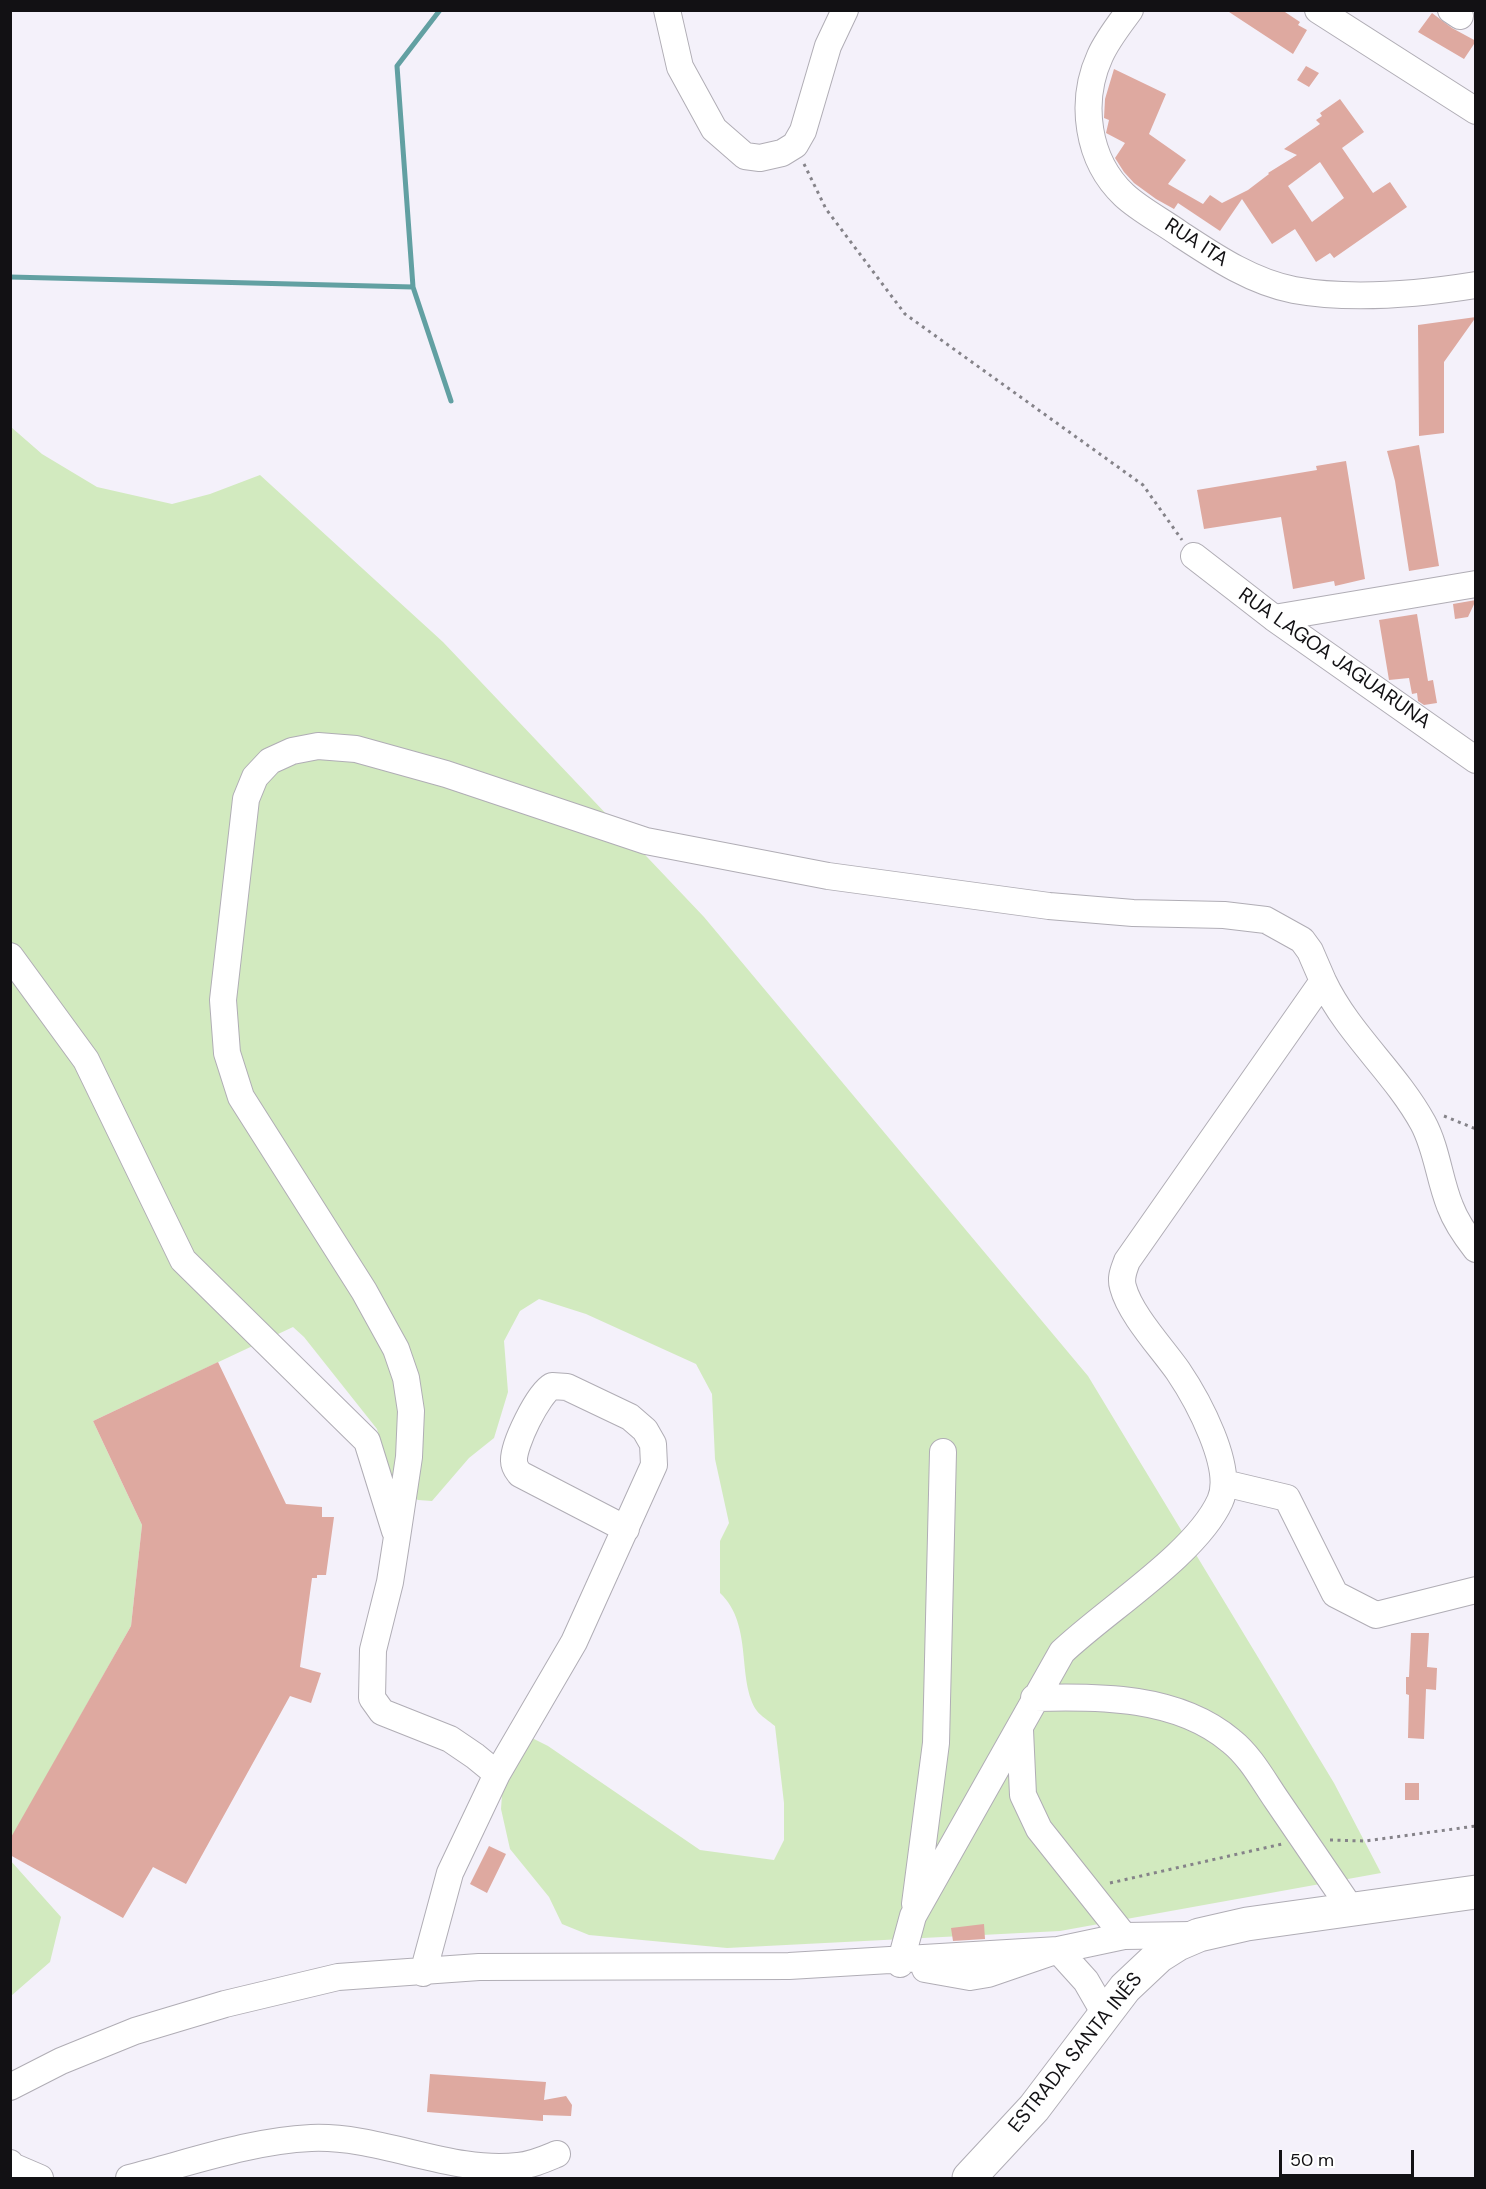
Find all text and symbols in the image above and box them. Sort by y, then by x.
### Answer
street label: RUA ITA [1160,214,1232,272]
street label: RUA LAGOA JAGUARUNA [1233,583,1435,735]
street label: ESTRADA SANTA INÊS [1004,1968,1148,2138]
scale bar [1282,2138,1417,2176]
text: 50 m [1290,2148,1334,2172]

